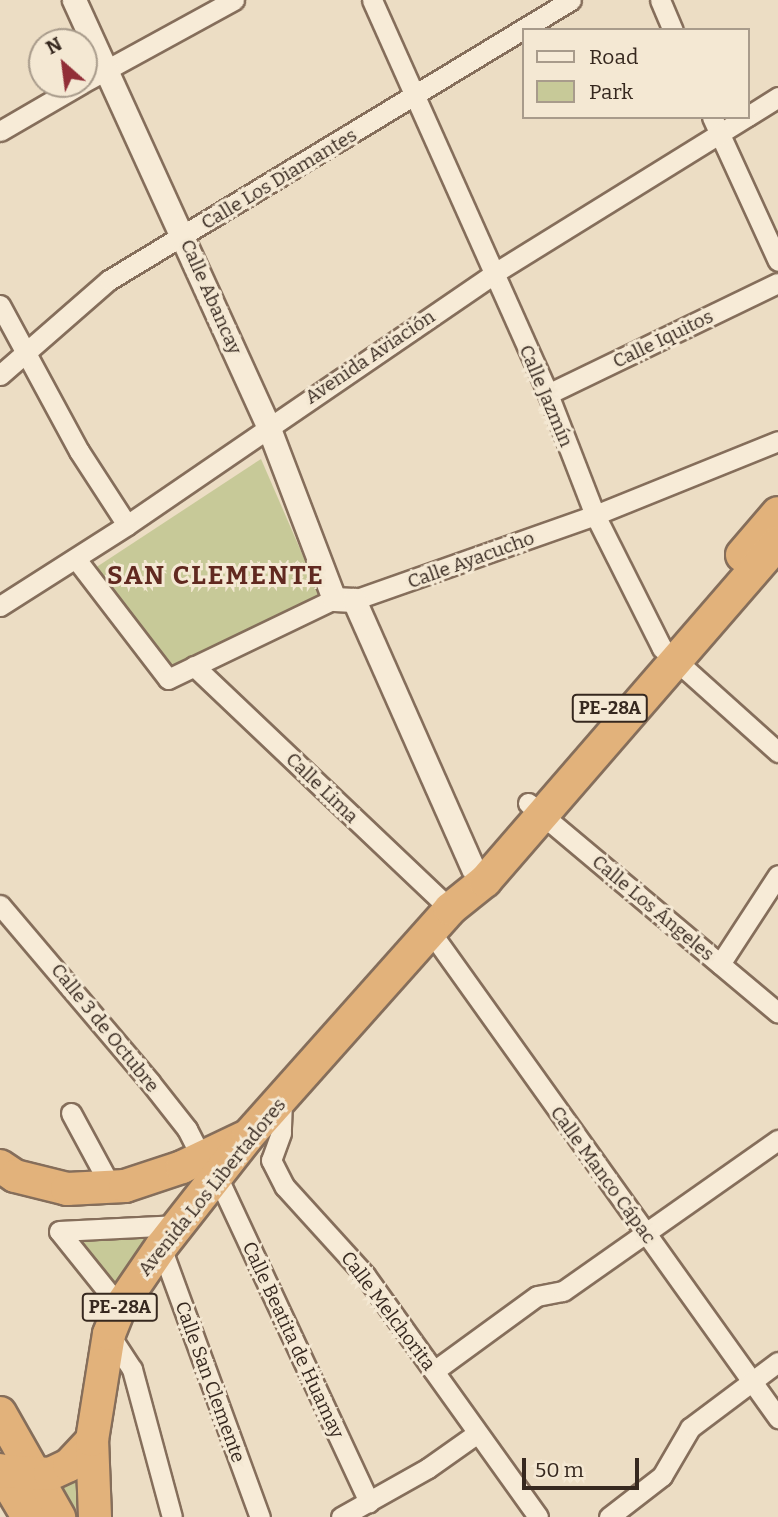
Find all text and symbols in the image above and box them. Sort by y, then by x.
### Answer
north arrow [28,28,98,98]
legend [522,28,750,119]
text: N [42,32,66,59]
text: Road [589,44,638,70]
text: Park [589,79,633,105]
street label: Calle Los Diamantes [197,124,361,234]
street label: Calle Abancay [176,236,246,358]
street label: Avenida Aviación [301,305,439,409]
street label: Calle Iquitos [609,305,717,373]
street label: Calle Jazmín [514,342,578,450]
street label: Calle Ayacucho [404,526,538,594]
district label: SAN CLEMENTE [109,560,323,592]
road number: PE-28A [572,694,648,722]
street label: Calle Lima [281,748,363,828]
street label: Calle Los Ángeles [587,850,719,966]
street label: Calle 3 de Octubre [46,959,164,1097]
street label: Avenida Los Libertadores [133,1094,291,1280]
street label: Calle Manco Cápac [545,1102,661,1248]
street label: Calle Beatita de Huamay [237,1238,349,1442]
street label: Calle Melchorita [336,1247,440,1375]
road number: PE-28A [82,1292,158,1322]
street label: Calle San Clemente [170,1298,250,1466]
scale bar [526,1444,643,1488]
text: 50 m [535,1457,584,1483]

